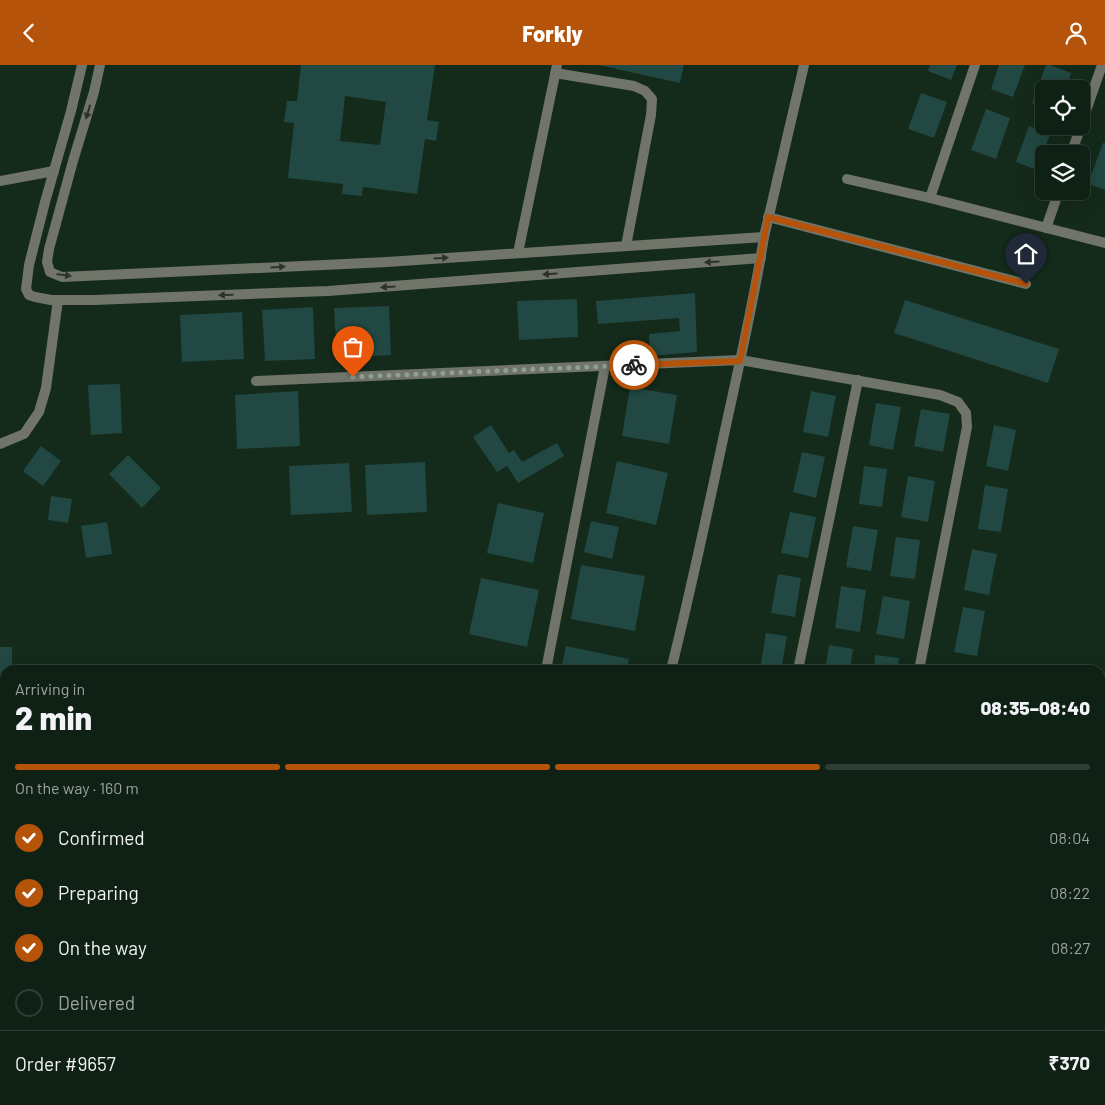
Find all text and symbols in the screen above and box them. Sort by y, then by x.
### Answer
icon: back [15,19,43,47]
icon: person [1062,19,1090,47]
text: Forkly [522,20,583,46]
map controls [1035,80,1090,200]
button: locate [1035,80,1090,135]
one-way arrow [84,105,92,120]
button: layers [1035,145,1090,200]
pin [1005,233,1047,284]
icon: home [1012,240,1040,268]
one-way arrow [433,254,449,262]
one-way arrow [704,258,720,266]
one-way arrow [271,263,287,271]
one-way arrow [56,271,72,279]
one-way arrow [542,271,558,279]
one-way arrow [380,283,396,291]
one-way arrow [217,292,233,300]
pin [332,326,374,377]
icon: bag [339,333,367,361]
courier [609,340,659,390]
icon: bike [620,351,648,379]
text: Arriving in [15,679,85,698]
text: 08:35–08:40 [981,696,1090,719]
text: 2 min [15,698,92,736]
text: On the way · 160 m [15,778,139,797]
icon: check [15,824,43,852]
text: Confirmed [58,826,145,849]
text: 08:04 [1049,828,1090,847]
icon: check [15,879,43,907]
text: Preparing [58,881,139,904]
text: 08:22 [1050,883,1090,902]
icon: check [15,934,43,962]
text: On the way [58,936,147,959]
text: 08:27 [1051,938,1090,957]
text: Delivered [58,991,135,1014]
text: ₹370 [1049,1051,1090,1074]
text: Order #9657 [15,1052,116,1075]

